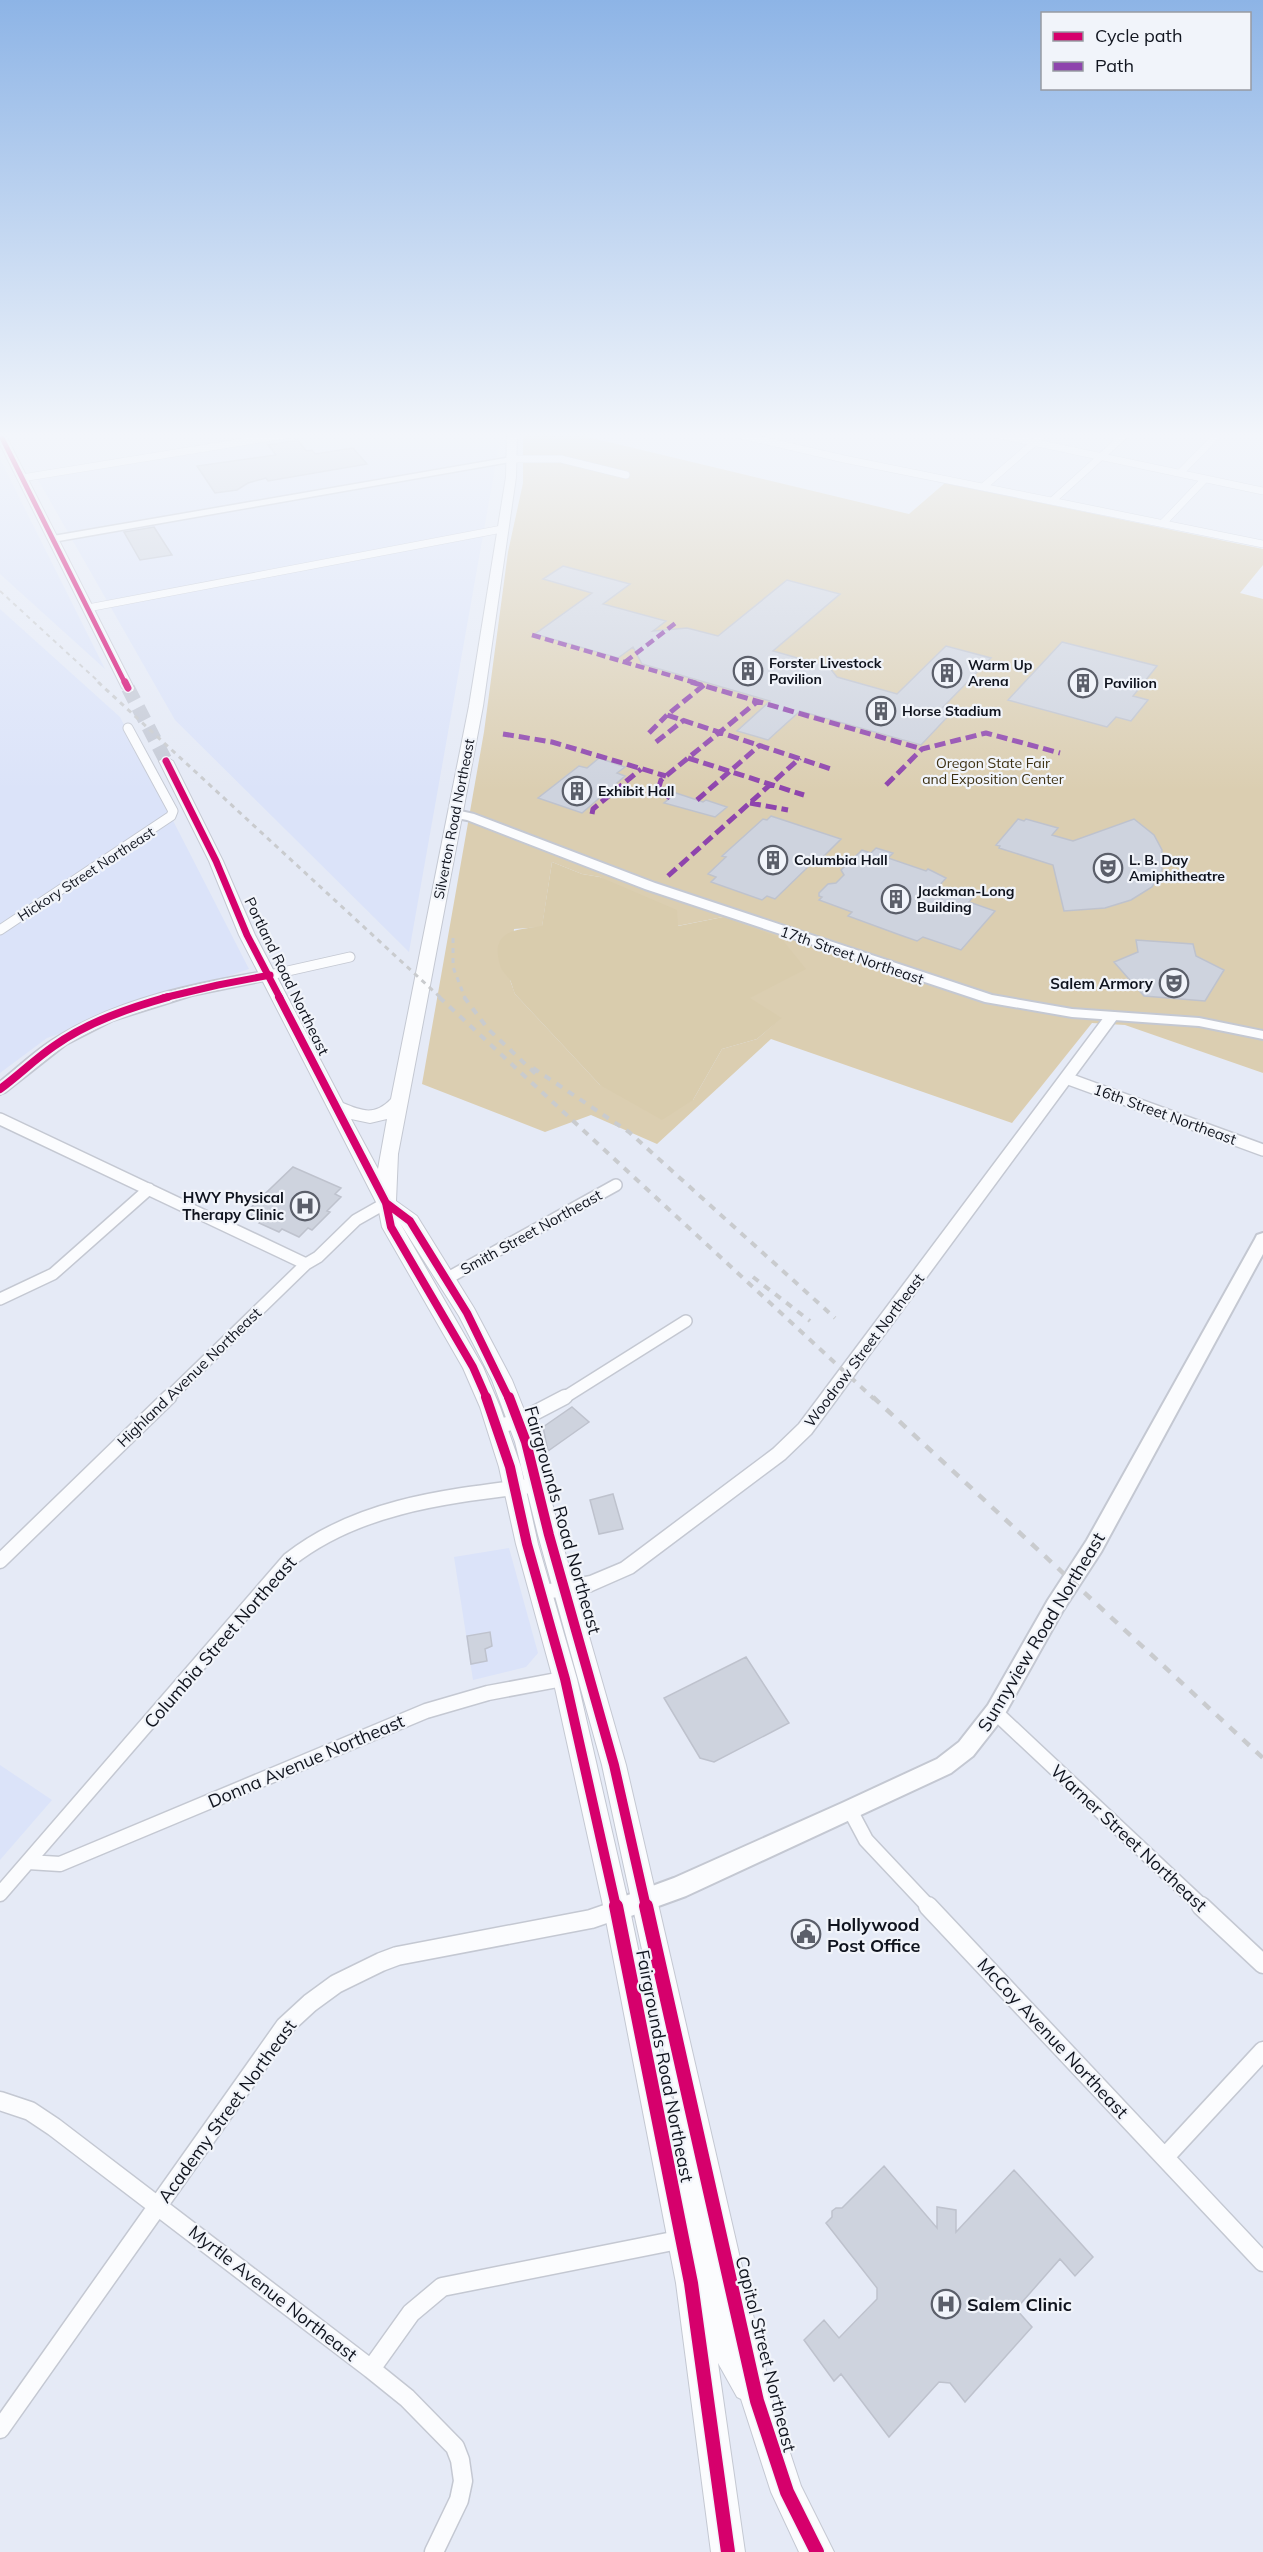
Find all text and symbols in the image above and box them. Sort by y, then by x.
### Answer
legend [1041,12,1251,90]
text: Cycle path [1095,24,1182,47]
text: Path [1095,54,1134,77]
place label: Forster Livestock Pavilion [769,654,882,688]
building icon: Forster Livestock Pavilion [732,655,764,687]
place label: Warm Up Arena [968,656,1033,690]
building icon: Warm Up Arena [931,657,963,689]
building icon: Pavilion [1067,667,1099,699]
place label: Pavilion [1104,674,1157,692]
building icon: Horse Stadium [865,695,897,727]
place label: Horse Stadium [902,702,1001,720]
street label: Silverton Road Northeast [430,737,478,901]
park label: Oregon State Fair and Exposition Center [922,754,1065,788]
building icon: Exhibit Hall [561,775,593,807]
place label: Exhibit Hall [598,782,674,800]
street label: Hickory Street Northeast [14,823,158,925]
building icon: Columbia Hall [757,844,789,876]
place label: Columbia Hall [794,851,888,869]
place label: L. B. Day Amiphitheatre [1129,851,1225,885]
theatre icon: L. B. Day Amiphitheatre [1092,852,1124,884]
place label: Jackman-Long Building [917,882,1015,916]
building icon: Jackman-Long Building [880,883,912,915]
street label: Portland Road Northeast [240,894,334,1058]
street label: 17th Street Northeast [778,921,926,989]
theatre icon: Salem Armory [1158,967,1190,999]
place label: Salem Armory [1050,974,1154,993]
street label: 16th Street Northeast [1091,1079,1239,1149]
street label: Smith Street Northeast [457,1185,605,1279]
place label: HWY Physical Therapy Clinic [182,1188,284,1224]
hospital icon: HWY Physical Therapy Clinic [289,1190,321,1222]
street label: Woodrow Street Northeast [800,1269,928,1431]
street label: Highland Avenue Northeast [113,1303,265,1451]
street label: Fairgrounds Road Northeast [519,1403,607,1637]
street label: Sunnyview Road Northeast [972,1528,1110,1736]
street label: Columbia Street Northeast [139,1551,301,1733]
street label: Donna Avenue Northeast [204,1709,408,1813]
street label: Warner Street Northeast [1046,1759,1212,1917]
place label: Hollywood Post Office [827,1913,920,1957]
public building icon: Hollywood Post Office [790,1918,822,1950]
street label: Fairgrounds Road Northeast [631,1948,699,2184]
street label: McCoy Avenue Northeast [973,1953,1133,2123]
street label: Academy Street Northeast [153,2015,301,2207]
street label: Myrtle Avenue Northeast [184,2220,362,2366]
street label: Capitol Street Northeast [731,2254,801,2454]
hospital icon: Salem Clinic [930,2288,962,2320]
place label: Salem Clinic [967,2293,1072,2316]

